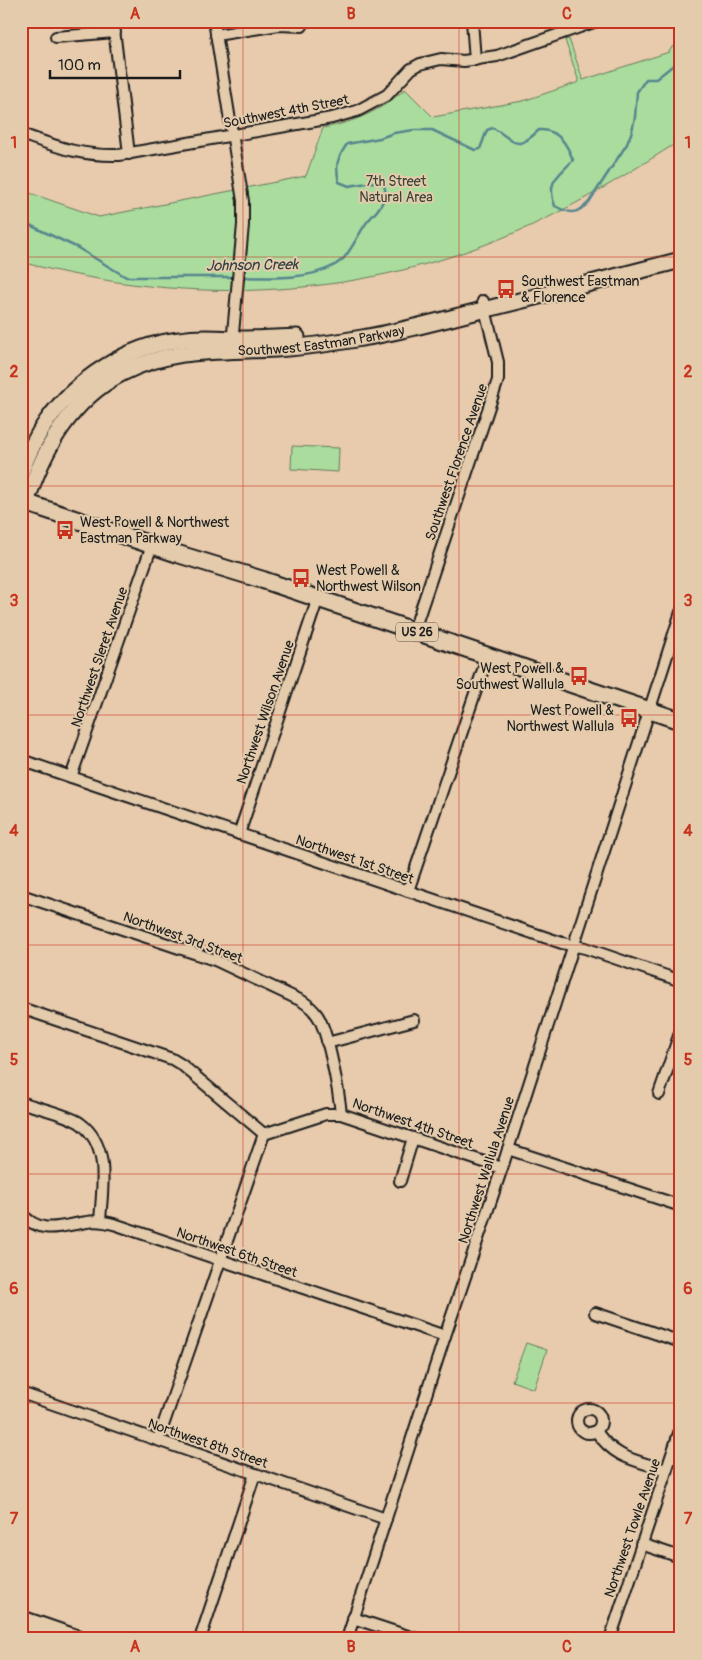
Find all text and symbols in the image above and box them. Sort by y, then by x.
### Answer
text: A [130,4,141,24]
text: B [346,4,356,24]
text: C [562,4,572,24]
scale bar [50,48,180,80]
text: 100 m [58,56,101,75]
street label: Southwest 4th Street [222,91,351,132]
text: 1 [11,133,17,153]
text: 1 [685,133,691,153]
park label: 7th Street Natural Area [359,173,433,206]
water label: Johnson Creek [206,255,300,276]
place label: Southwest Eastman & Florence [521,273,639,306]
bus stop icon: Southwest Eastman & Florence [495,278,517,300]
street label: Southwest Eastman Parkway [237,322,406,359]
text: 2 [10,362,19,382]
text: 2 [684,362,693,382]
street label: Southwest Florence Avenue [422,381,491,543]
place label: West Powell & Northwest Eastman Parkway [80,514,230,547]
bus stop icon: West Powell & Northwest Eastman Parkway [54,519,76,541]
place label: West Powell & Northwest Wilson [316,562,421,595]
bus stop icon: West Powell & Northwest Wilson [290,567,312,589]
street label: Northwest Sleret Avenue [67,585,132,730]
text: 3 [10,591,19,611]
text: 3 [684,591,693,611]
road number: US 26 [396,622,438,642]
street label: Northwest Wilson Avenue [233,638,298,786]
place label: West Powell & Southwest Wallula [456,660,564,693]
bus stop icon: West Powell & Southwest Wallula [568,665,590,687]
place label: West Powell & Northwest Wallula [507,702,614,735]
bus stop icon: West Powell & Northwest Wallula [618,707,640,729]
text: 4 [9,821,19,841]
text: 4 [683,821,693,841]
street label: Northwest 1st Street [294,831,416,888]
street label: Northwest 3rd Street [121,908,245,967]
text: 5 [10,1050,19,1070]
text: 5 [684,1050,693,1070]
street label: Northwest Wallula Avenue [455,1094,518,1246]
street label: Northwest 4th Street [350,1095,476,1152]
street label: Northwest 6th Street [174,1224,300,1281]
text: 6 [9,1279,19,1299]
text: 6 [683,1279,693,1299]
street label: Northwest 8th Street [146,1415,270,1472]
street label: Northwest Towle Avenue [601,1456,664,1600]
text: 7 [10,1509,19,1529]
text: 7 [684,1509,693,1529]
text: A [130,1637,141,1657]
text: B [346,1637,356,1657]
text: C [562,1637,572,1657]

